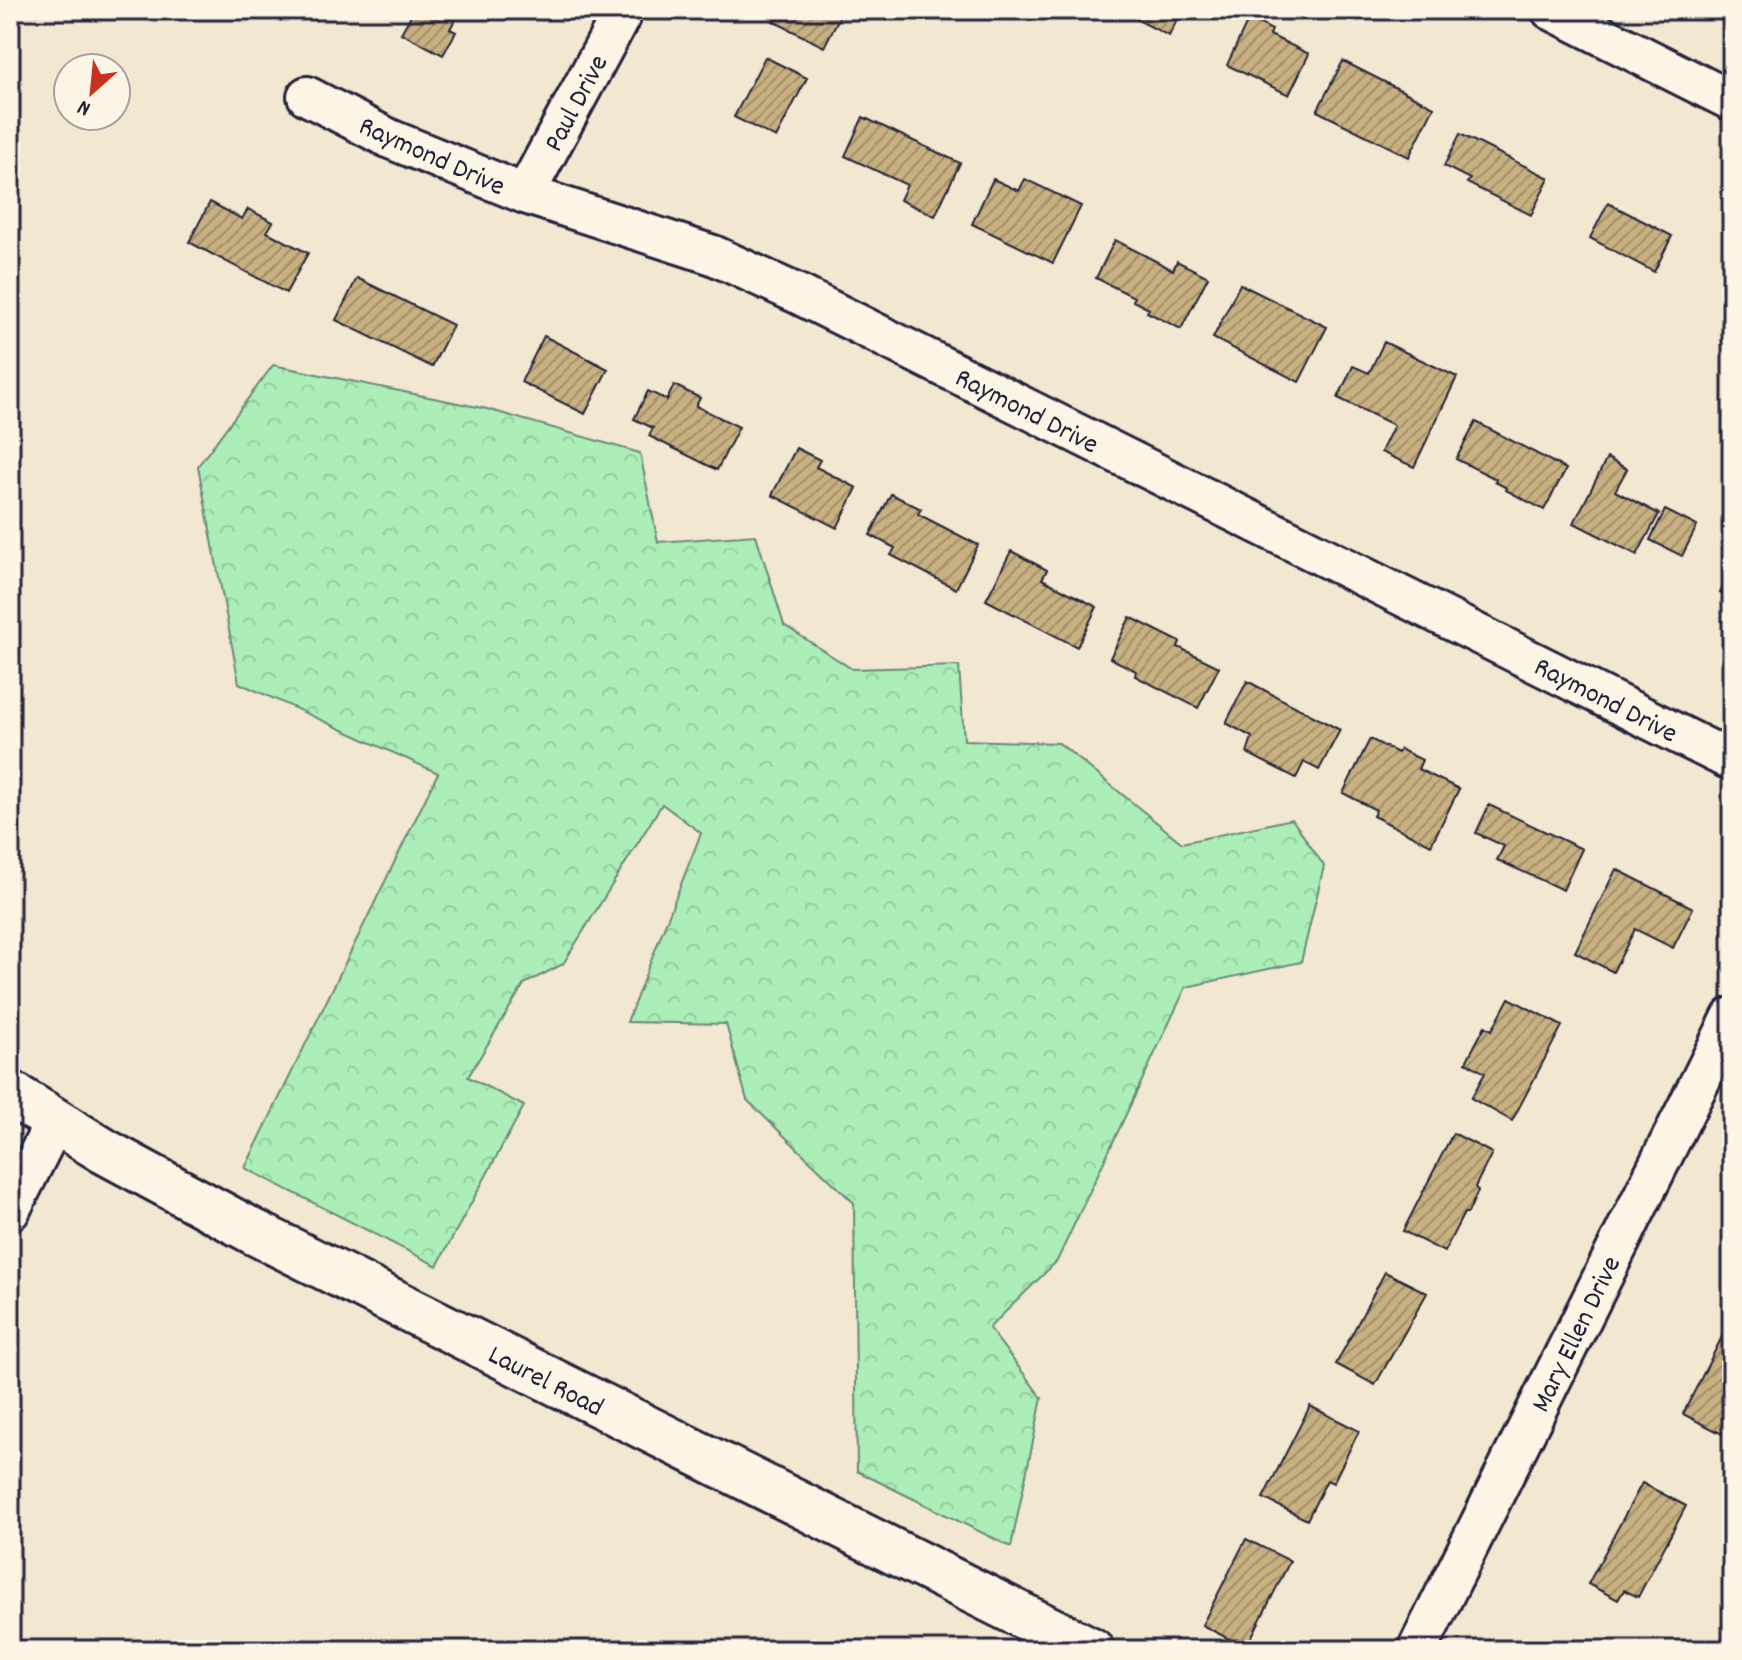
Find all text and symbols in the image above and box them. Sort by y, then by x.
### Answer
street label: Paul Drive [536,49,621,160]
north arrow [52,52,132,132]
text: N [73,90,96,123]
street label: Raymond Drive [351,109,510,209]
street label: Raymond Drive [947,360,1104,467]
street label: Raymond Drive [1526,649,1683,756]
street label: Mary Ellen Drive [1523,1250,1634,1420]
street label: Laurel Road [480,1337,609,1430]

